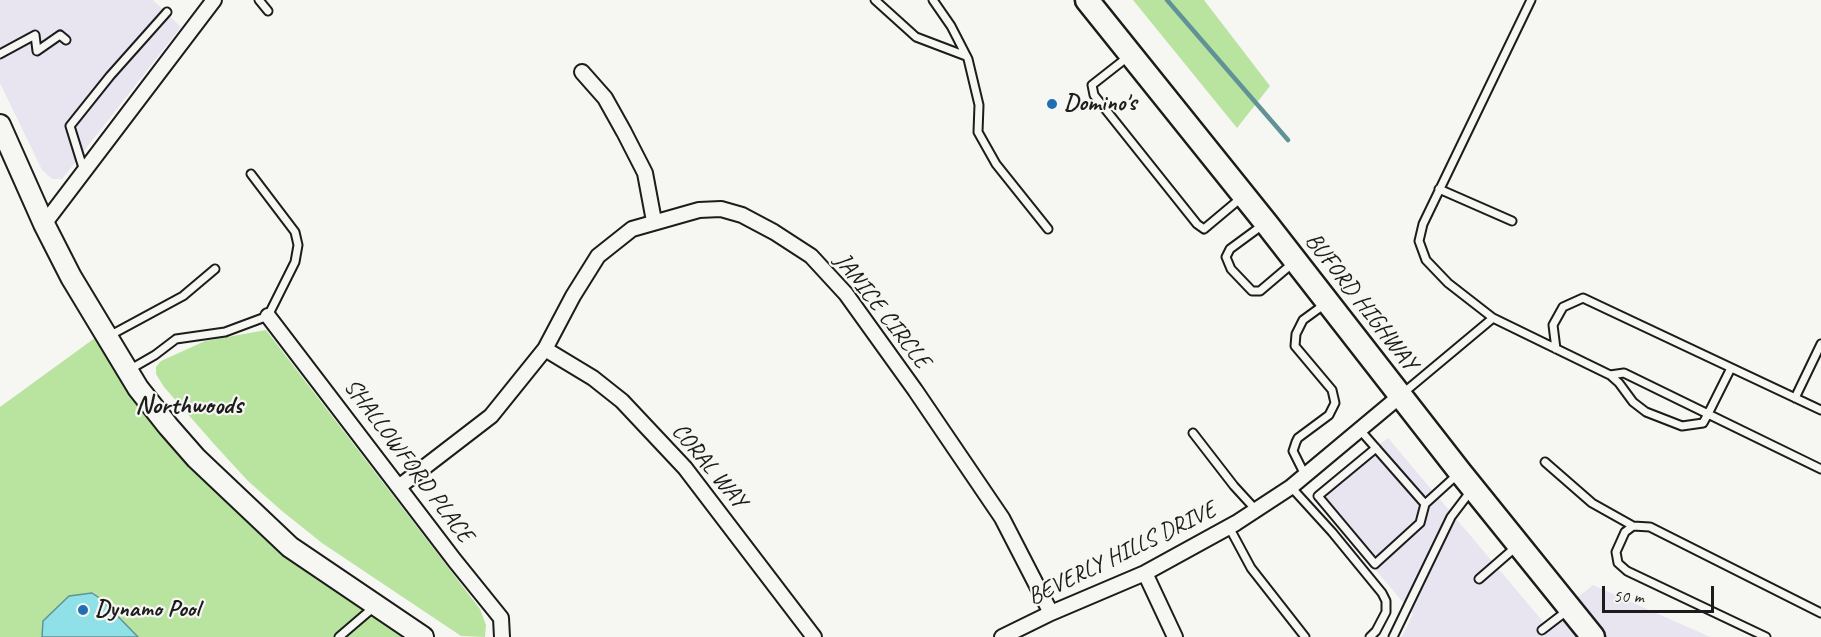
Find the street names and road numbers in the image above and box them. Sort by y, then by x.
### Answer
street label: BUFORD HIGHWAY [1298,227,1424,377]
street label: JANICE CIRCLE [828,247,936,375]
street label: SHALLOWFORD PLACE [337,373,479,549]
street label: CORAL WAY [665,417,753,515]
street label: BEVERLY HILLS DRIVE [1023,496,1221,612]

